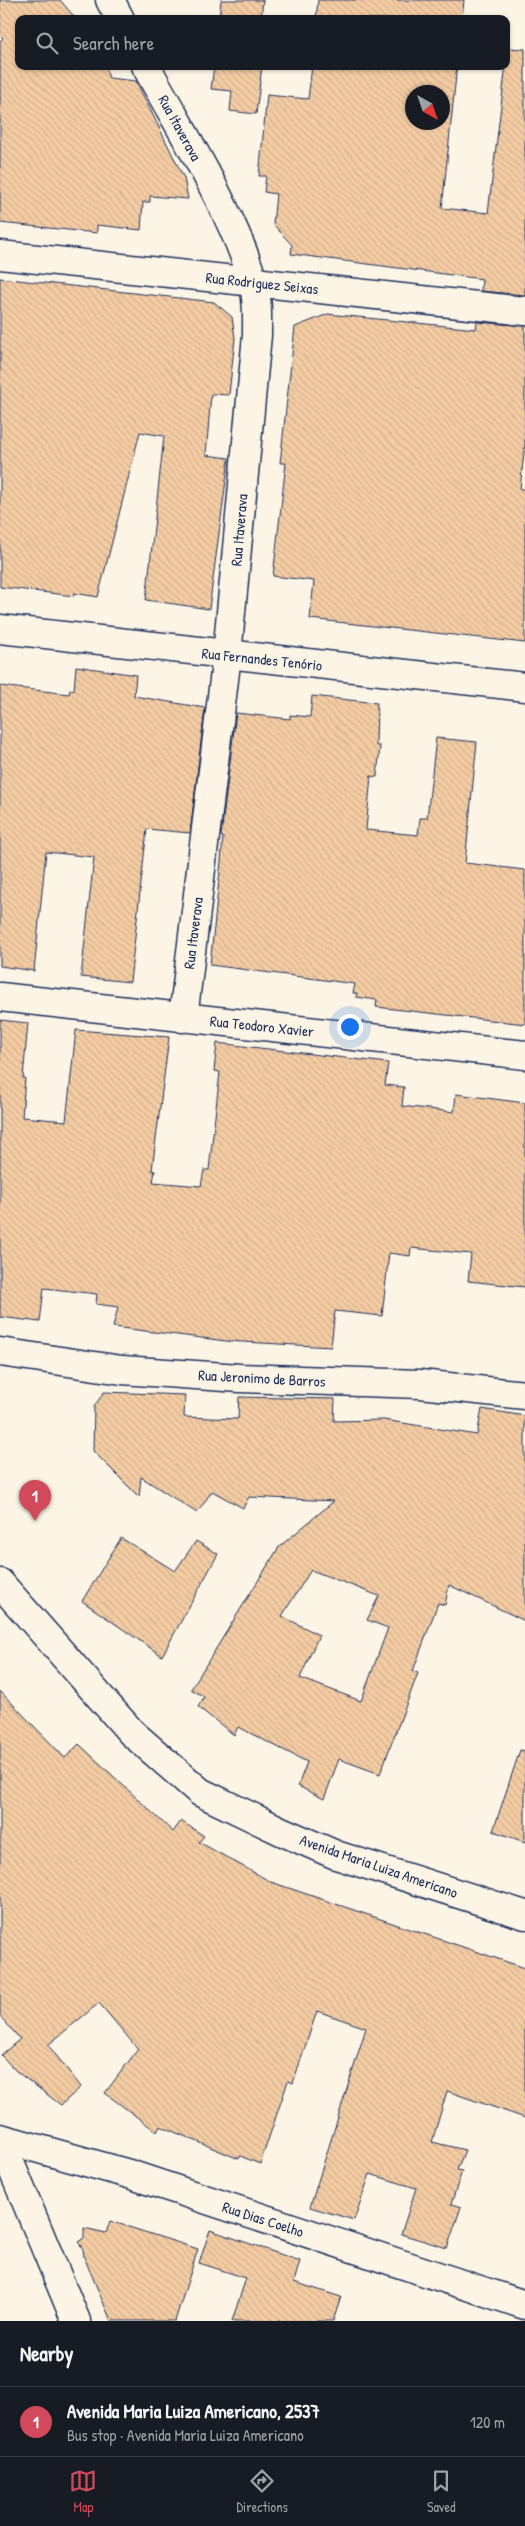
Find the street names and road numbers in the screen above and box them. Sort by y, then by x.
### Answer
street label: Rua Itaverava [153,91,207,165]
street label: Rua Rodriguez Seixas [205,267,320,299]
street label: Rua Itaverava [225,493,253,567]
street label: Rua Fernandes Tenório [201,642,323,676]
street label: Rua Itaverava [178,896,208,970]
street label: Rua Teodoro Xavier [209,1010,315,1042]
street label: Rua Jeronimo de Barros [198,1364,326,1392]
street label: Avenida Maria Luiza Americano [297,1829,461,1903]
street label: Rua Dias Coelho [220,2196,306,2242]

